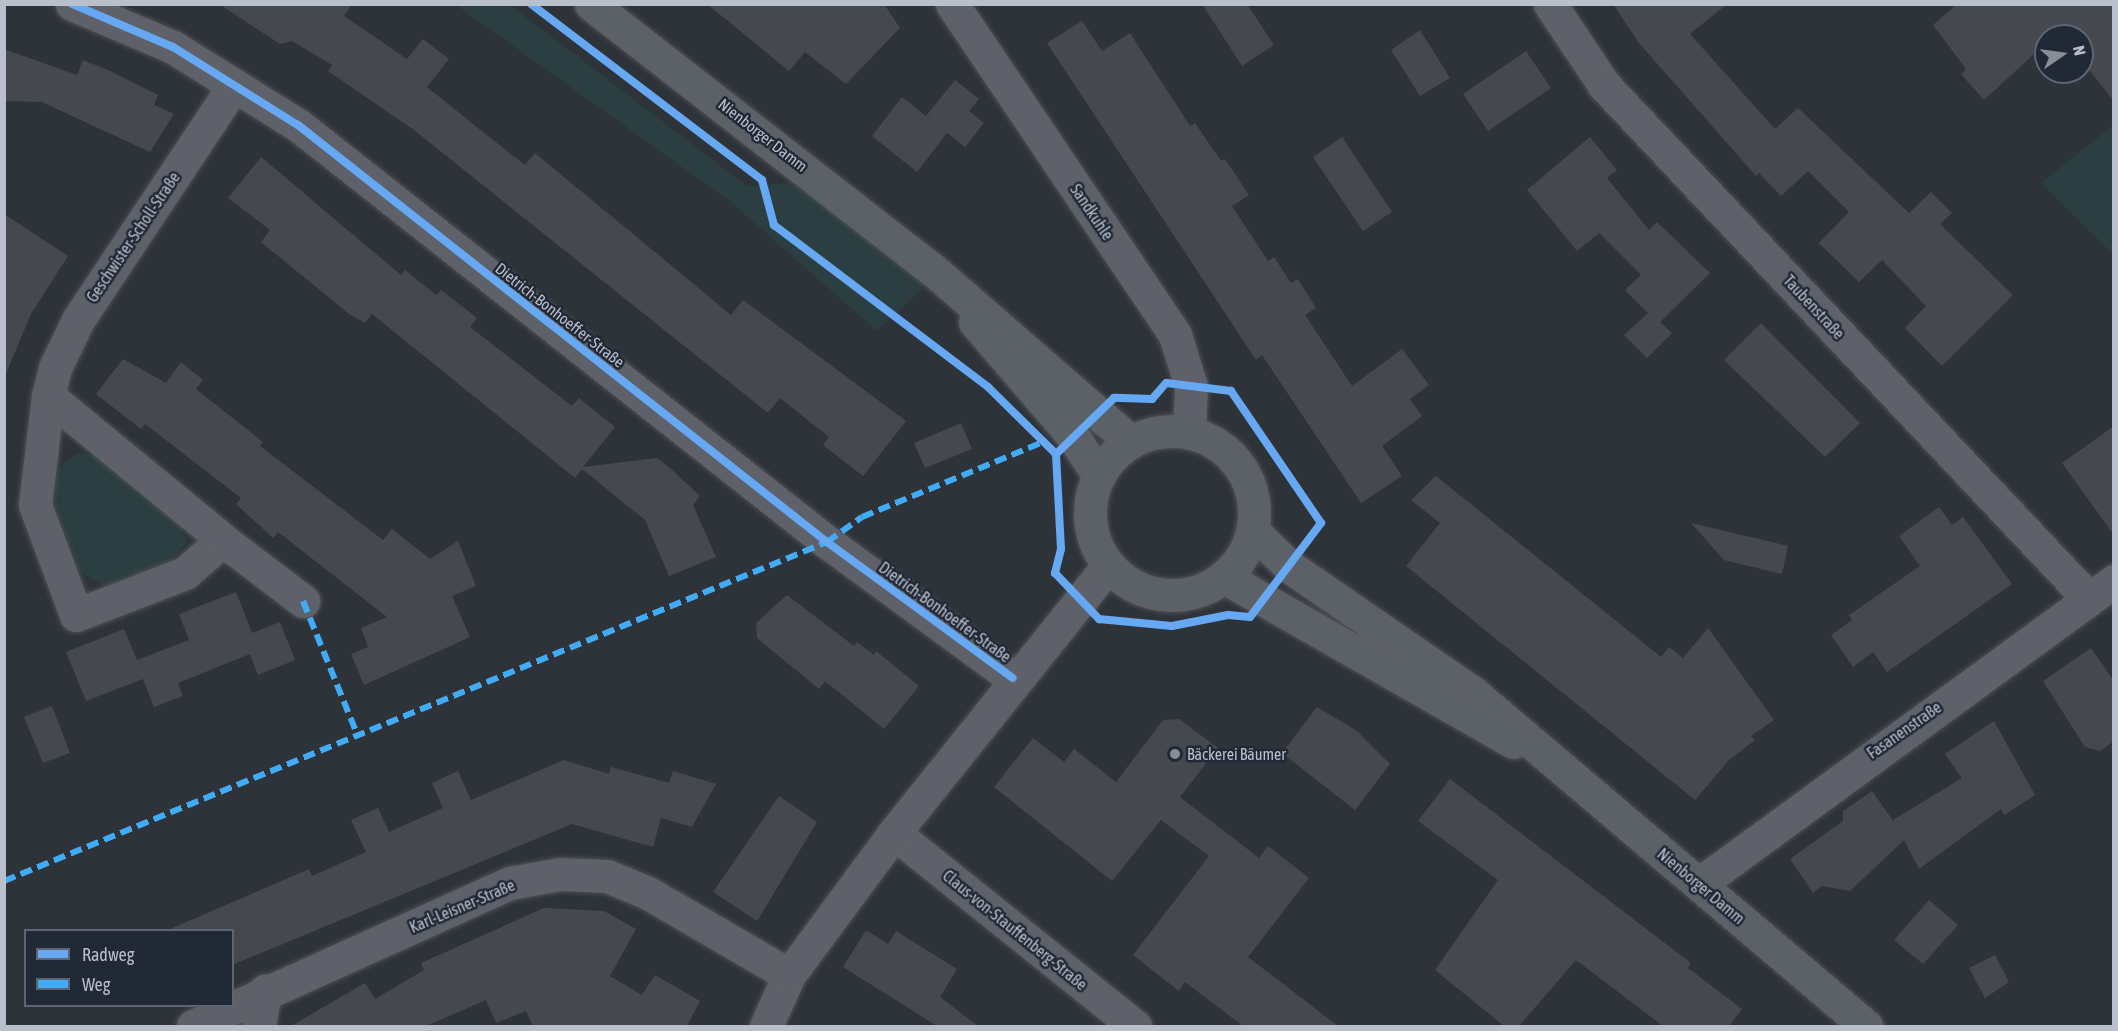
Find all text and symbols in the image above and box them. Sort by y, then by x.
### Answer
north arrow [2034,24,2094,84]
text: N [2070,44,2089,57]
street label: Nienborger Damm [715,94,811,176]
street label: Geschwister-Scholl-Straße [82,168,184,306]
street label: Sandkuhle [1066,180,1118,244]
street label: Dietrich-Bonhoeffer-Straße [492,259,628,371]
street label: Taubenstraße [1780,271,1848,343]
street label: Dietrich-Bonhoeffer-Straße [875,558,1015,666]
street label: Fasanenstraße [1863,697,1945,763]
place label: Bäckerei Bäumer [1187,744,1286,764]
marker: Bäckerei Bäumer [1168,747,1182,761]
street label: Nienborger Damm [1654,844,1748,928]
street label: Claus-von-Stauffenberg-Straße [939,866,1091,994]
street label: Karl-Leisner-Straße [407,875,517,937]
legend [24,929,234,1007]
text: Radweg [82,944,134,965]
text: Weg [82,974,110,995]

